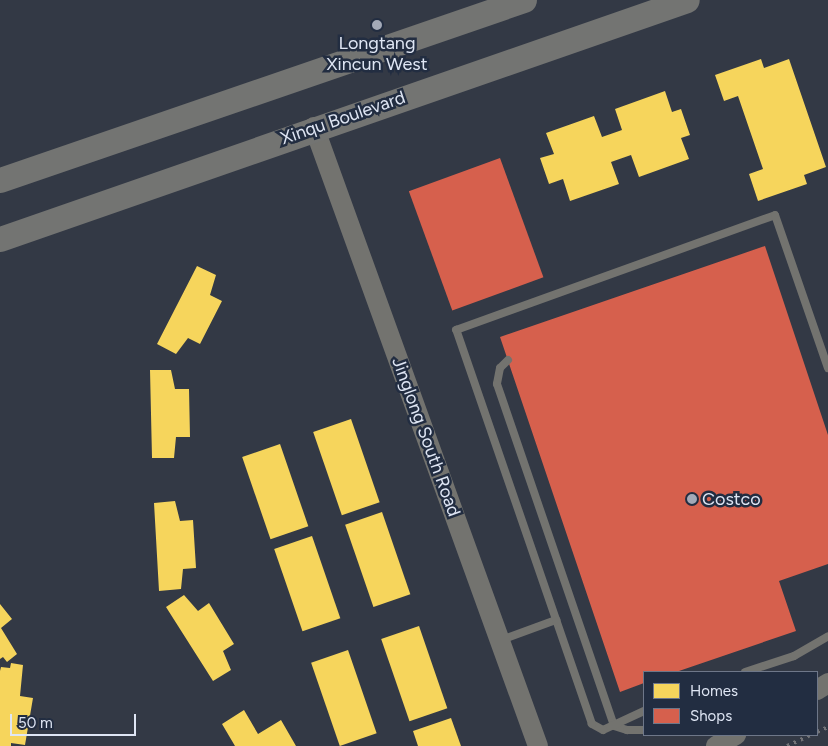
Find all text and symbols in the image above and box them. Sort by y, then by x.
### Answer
marker: Longtang Xincun West [371,19,383,31]
place label: Longtang Xincun West [326,33,428,76]
street label: Xinqu Boulevard [278,87,408,149]
street label: Jinglong South Road [387,354,465,520]
place label: Costco [702,488,761,510]
marker: Costco [686,493,698,505]
legend [643,671,818,736]
text: Homes [690,682,738,700]
scale bar [12,704,139,736]
text: Shops [690,707,732,725]
text: 50 m [18,714,53,732]

